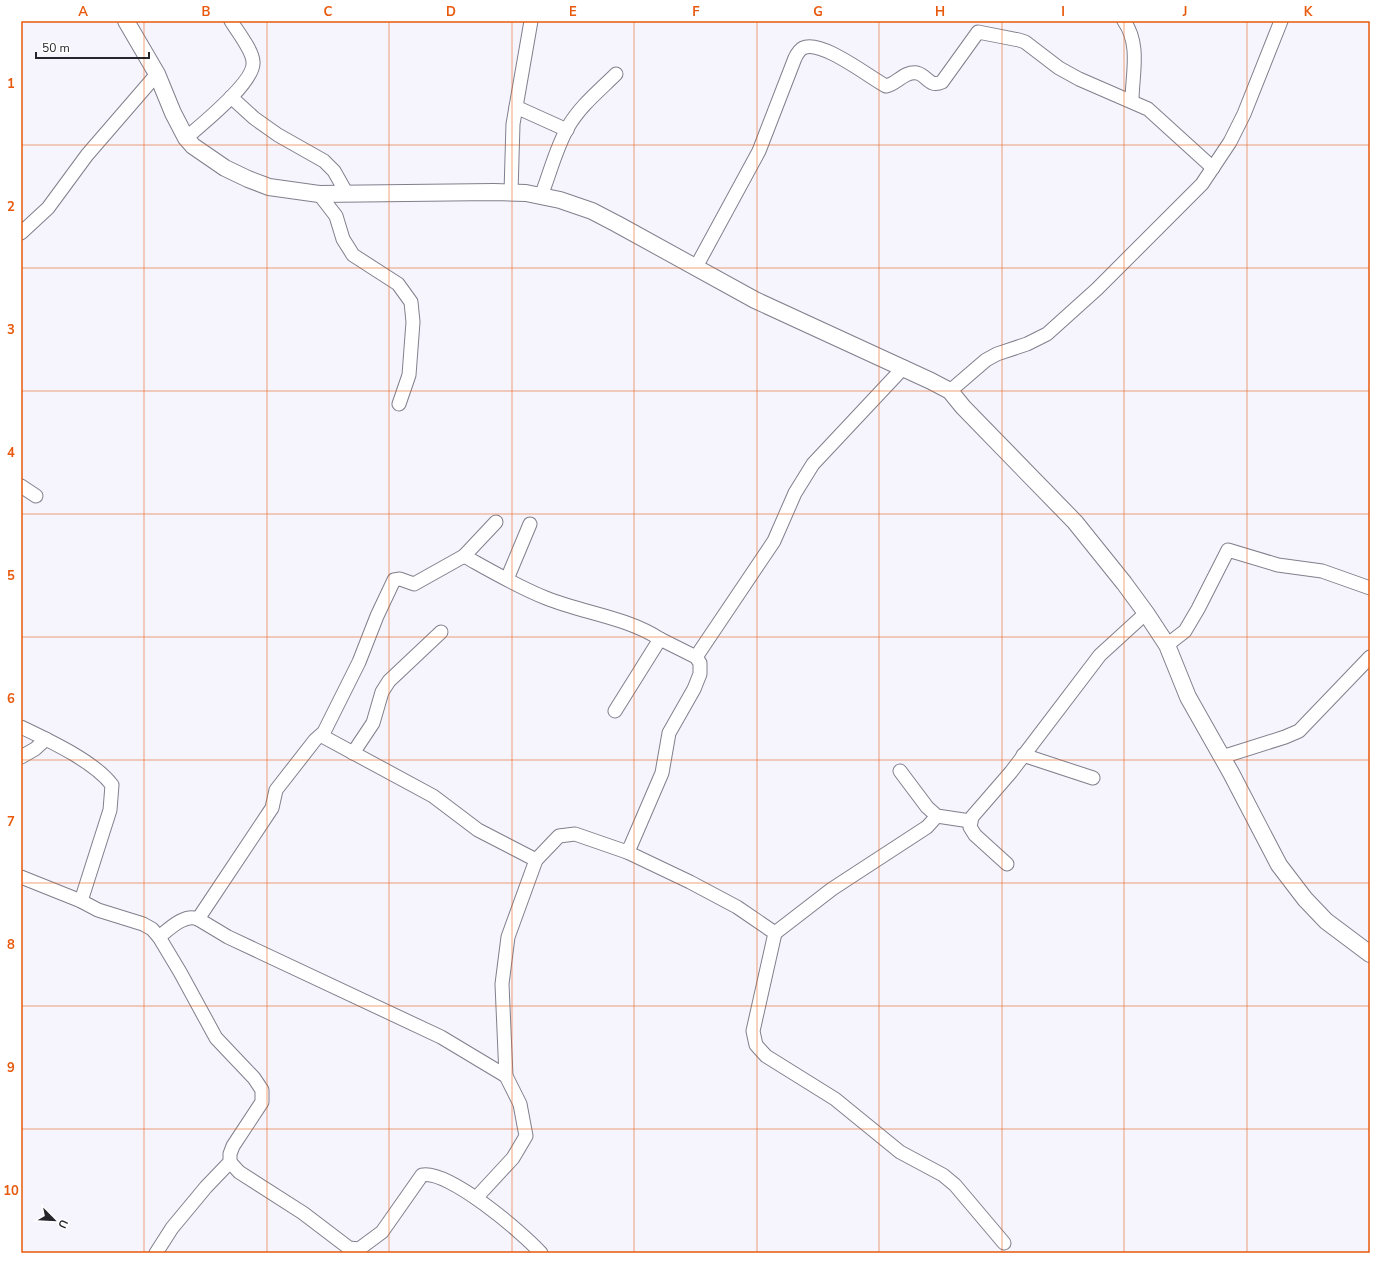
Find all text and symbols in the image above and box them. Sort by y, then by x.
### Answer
text: A [78,3,88,21]
text: B [202,3,211,21]
text: C [324,3,333,21]
text: D [446,3,456,21]
text: E [569,3,577,21]
text: F [692,3,700,21]
text: G [813,3,823,21]
text: H [935,3,945,21]
text: I [1061,3,1065,21]
text: J [1182,3,1187,21]
text: K [1304,3,1313,21]
scale bar [36,34,149,60]
text: 50 m [42,40,70,56]
text: 1 [7,75,15,93]
text: 2 [7,198,15,216]
text: 3 [7,321,15,339]
text: 4 [7,444,15,462]
text: 5 [7,567,15,585]
text: 6 [7,690,15,708]
text: 7 [7,813,15,831]
text: 8 [7,936,15,954]
text: 9 [7,1059,15,1077]
text: 10 [3,1182,19,1200]
north arrow [34,1200,74,1240]
text: U [54,1217,71,1231]

